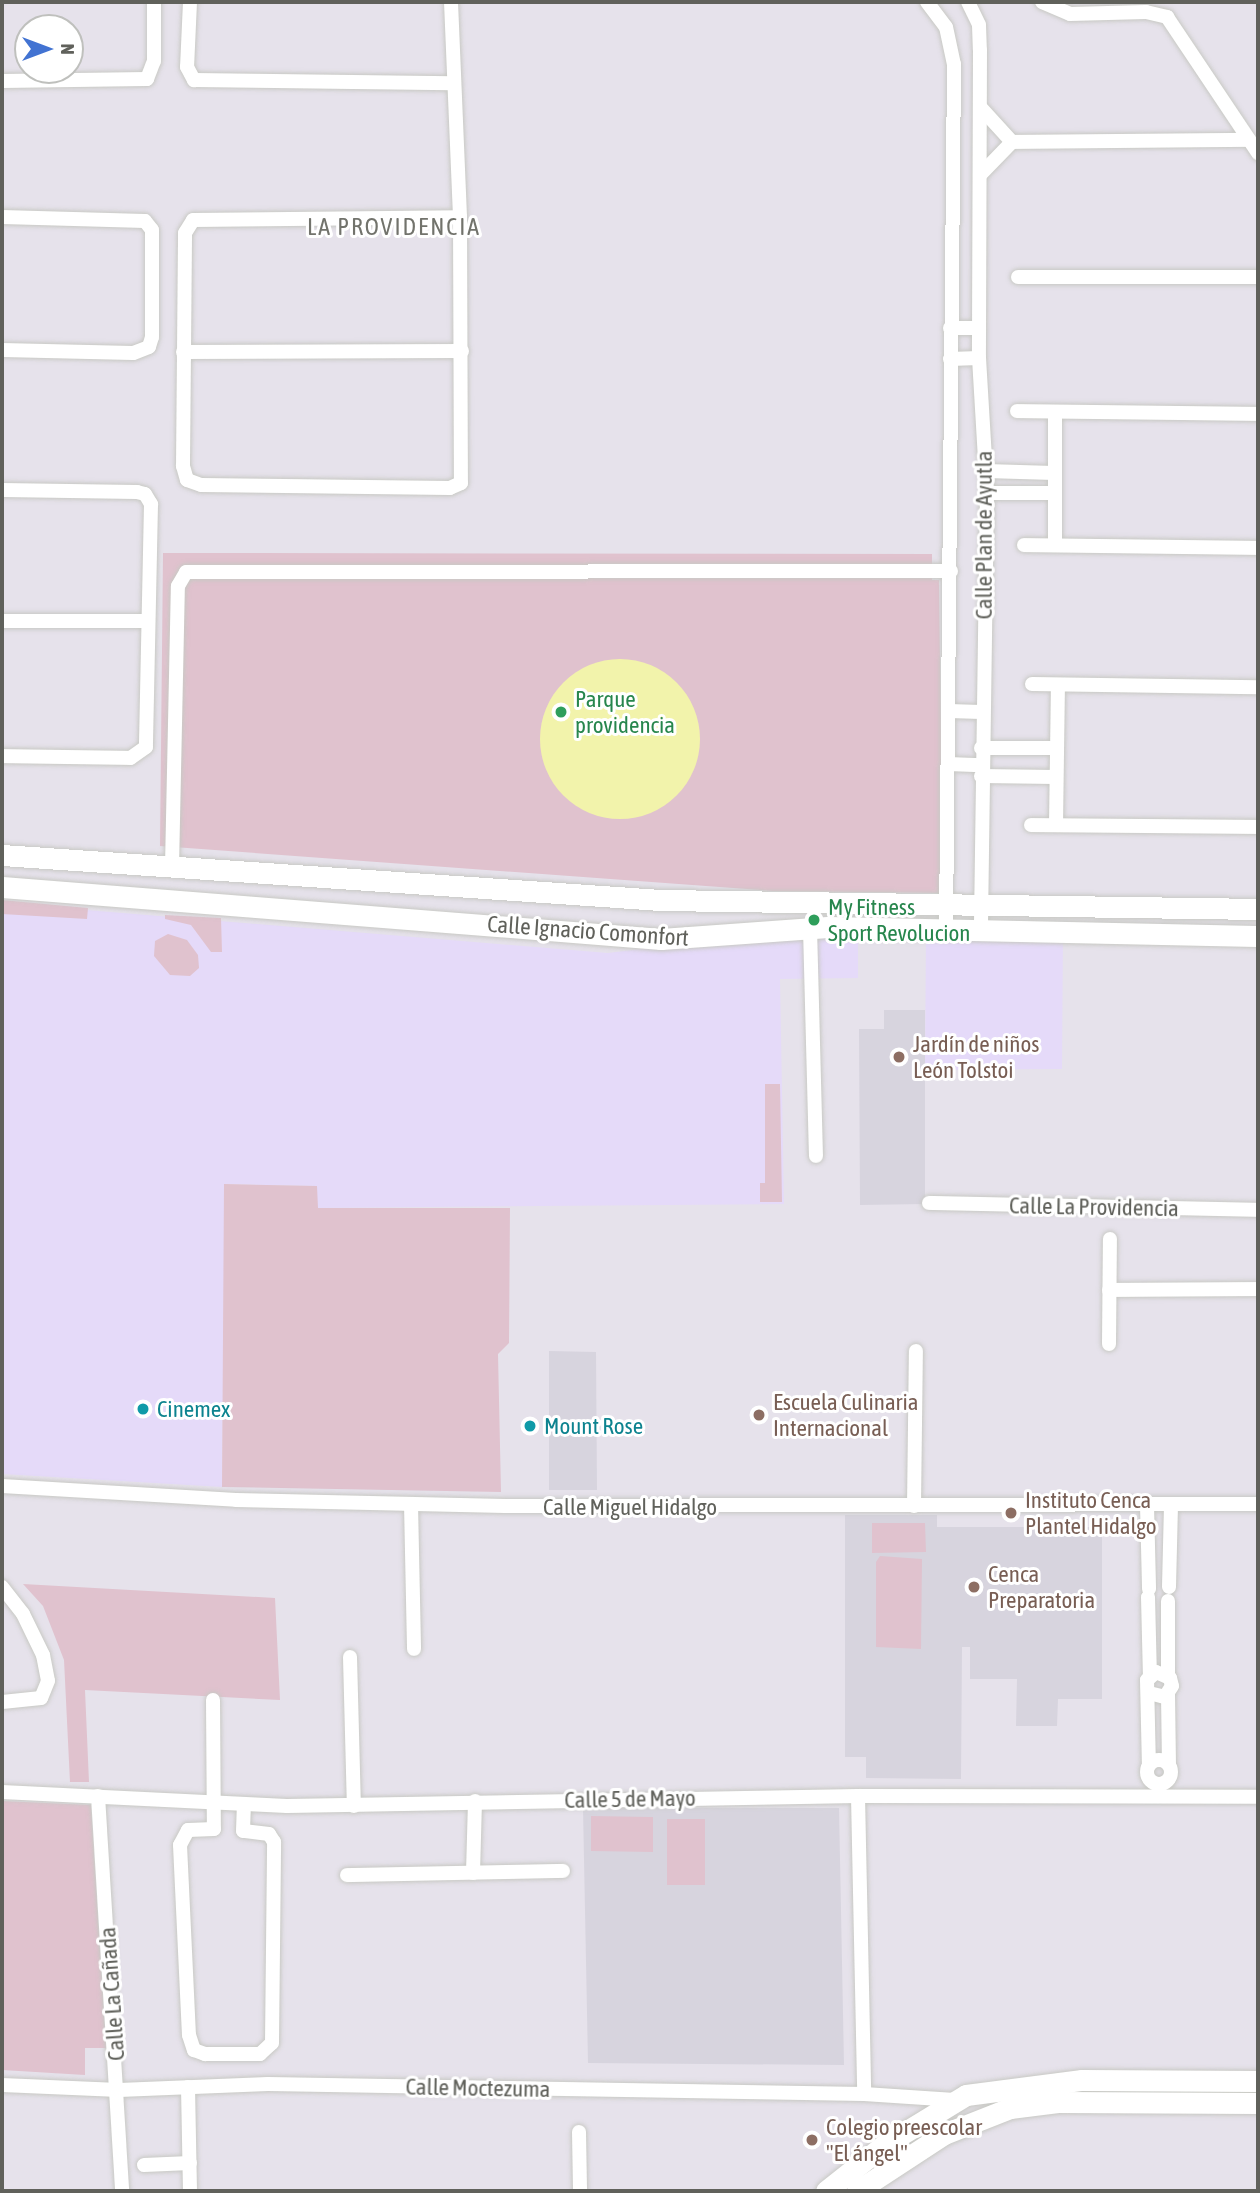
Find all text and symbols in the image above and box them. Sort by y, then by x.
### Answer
north arrow [14,14,84,84]
text: N [57,43,79,55]
district label: LA PROVIDENCIA [309,213,479,241]
street label: Calle Plan de Ayutla [970,451,998,619]
place label: Parque providencia [575,685,675,739]
marker: Parque providencia [553,704,569,720]
place label: My Fitness Sport Revolucion [828,893,970,947]
street label: Calle Ignacio Comonfort [486,910,690,952]
marker: My Fitness Sport Revolucion [806,912,822,928]
place label: Jardín de niños León Tolstoi [913,1030,1039,1084]
marker: Jardín de niños León Tolstoi [891,1049,907,1065]
street label: Calle La Providencia [1009,1192,1179,1222]
place label: Escuela Culinaria Internacional [773,1388,918,1442]
place label: Cinemex [157,1395,230,1423]
marker: Cinemex [135,1401,151,1417]
marker: Escuela Culinaria Internacional [751,1407,767,1423]
place label: Mount Rose [544,1412,643,1440]
marker: Mount Rose [522,1418,538,1434]
place label: Instituto Cenca Plantel Hidalgo [1025,1486,1157,1540]
street label: Calle Miguel Hidalgo [543,1493,717,1521]
marker: Instituto Cenca Plantel Hidalgo [1003,1505,1019,1521]
place label: Cenca Preparatoria [988,1560,1095,1614]
marker: Cenca Preparatoria [966,1579,982,1595]
street label: Calle 5 de Mayo [564,1784,696,1814]
street label: Calle La Cañada [94,1926,130,2062]
street label: Calle Moctezuma [405,2073,551,2103]
place label: Colegio preescolar "El ángel" [826,2113,982,2167]
marker: Colegio preescolar "El ángel" [804,2132,820,2148]

